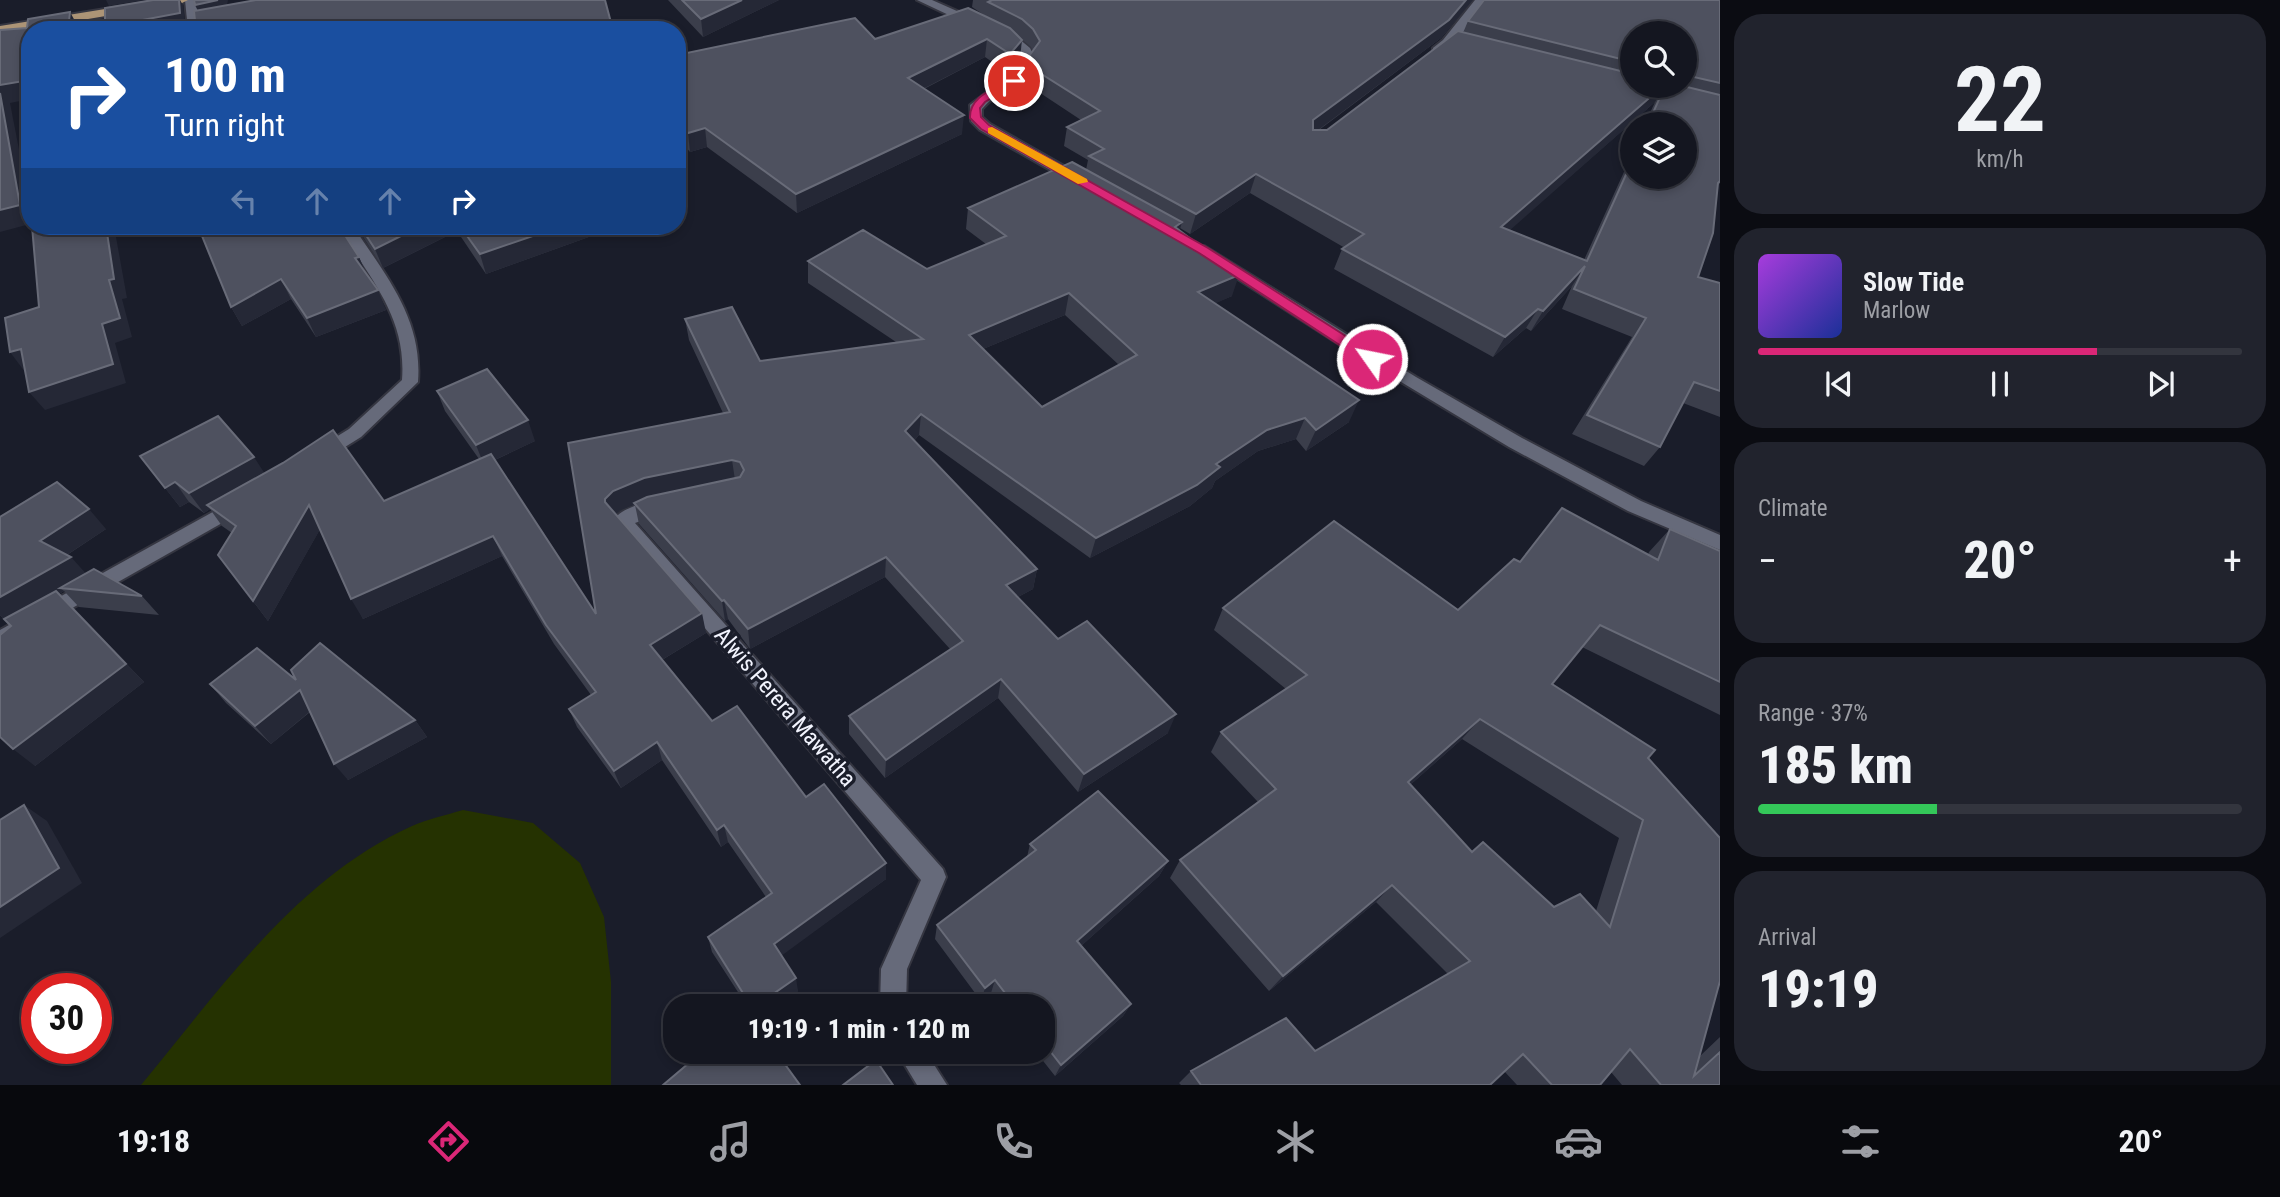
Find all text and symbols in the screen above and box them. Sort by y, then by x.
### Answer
map controls [1620,21,1697,189]
button: search [1620,21,1697,98]
text: 100 m [164,47,286,104]
text: 22 [1954,47,2046,153]
icon: right [49,49,140,140]
pin [984,51,1044,111]
icon: arrive [995,62,1033,100]
text: Turn right [164,106,285,144]
button: layers [1620,112,1697,189]
text: km/h [1976,146,2024,173]
icon: left [225,182,263,220]
icon: ahead [298,182,336,220]
icon: ahead [371,182,409,220]
icon: right [444,182,482,220]
text: Slow Tide [1863,267,1964,297]
text: Marlow [1863,297,1930,324]
position arrow [1335,322,1409,396]
icon: previous [1820,365,1858,403]
icon: pause [1981,365,2019,403]
icon: next [2142,365,2180,403]
text: Climate [1758,495,1828,522]
text: 20° [1963,530,2037,591]
text: − [1758,539,1777,583]
text: + [2223,539,2242,583]
street label: Alwis Perera Mawatha [709,622,861,792]
text: Range · 37% [1758,700,1868,727]
text: 185 km [1758,735,1913,796]
text: Arrival [1758,924,1817,951]
text: 19:19 [1758,959,1878,1020]
speed limit sign: 30 [21,973,112,1064]
text: 19:19 · 1 min · 120 m [748,1014,970,1044]
icon: directions [424,1117,473,1166]
icon: music [706,1117,755,1166]
icon: phone [989,1117,1038,1166]
icon: climate [1271,1117,1320,1166]
icon: car [1554,1117,1603,1166]
icon: filters [1836,1117,1885,1166]
text: 19:18 [117,1122,190,1160]
text: 20° [2118,1122,2163,1160]

